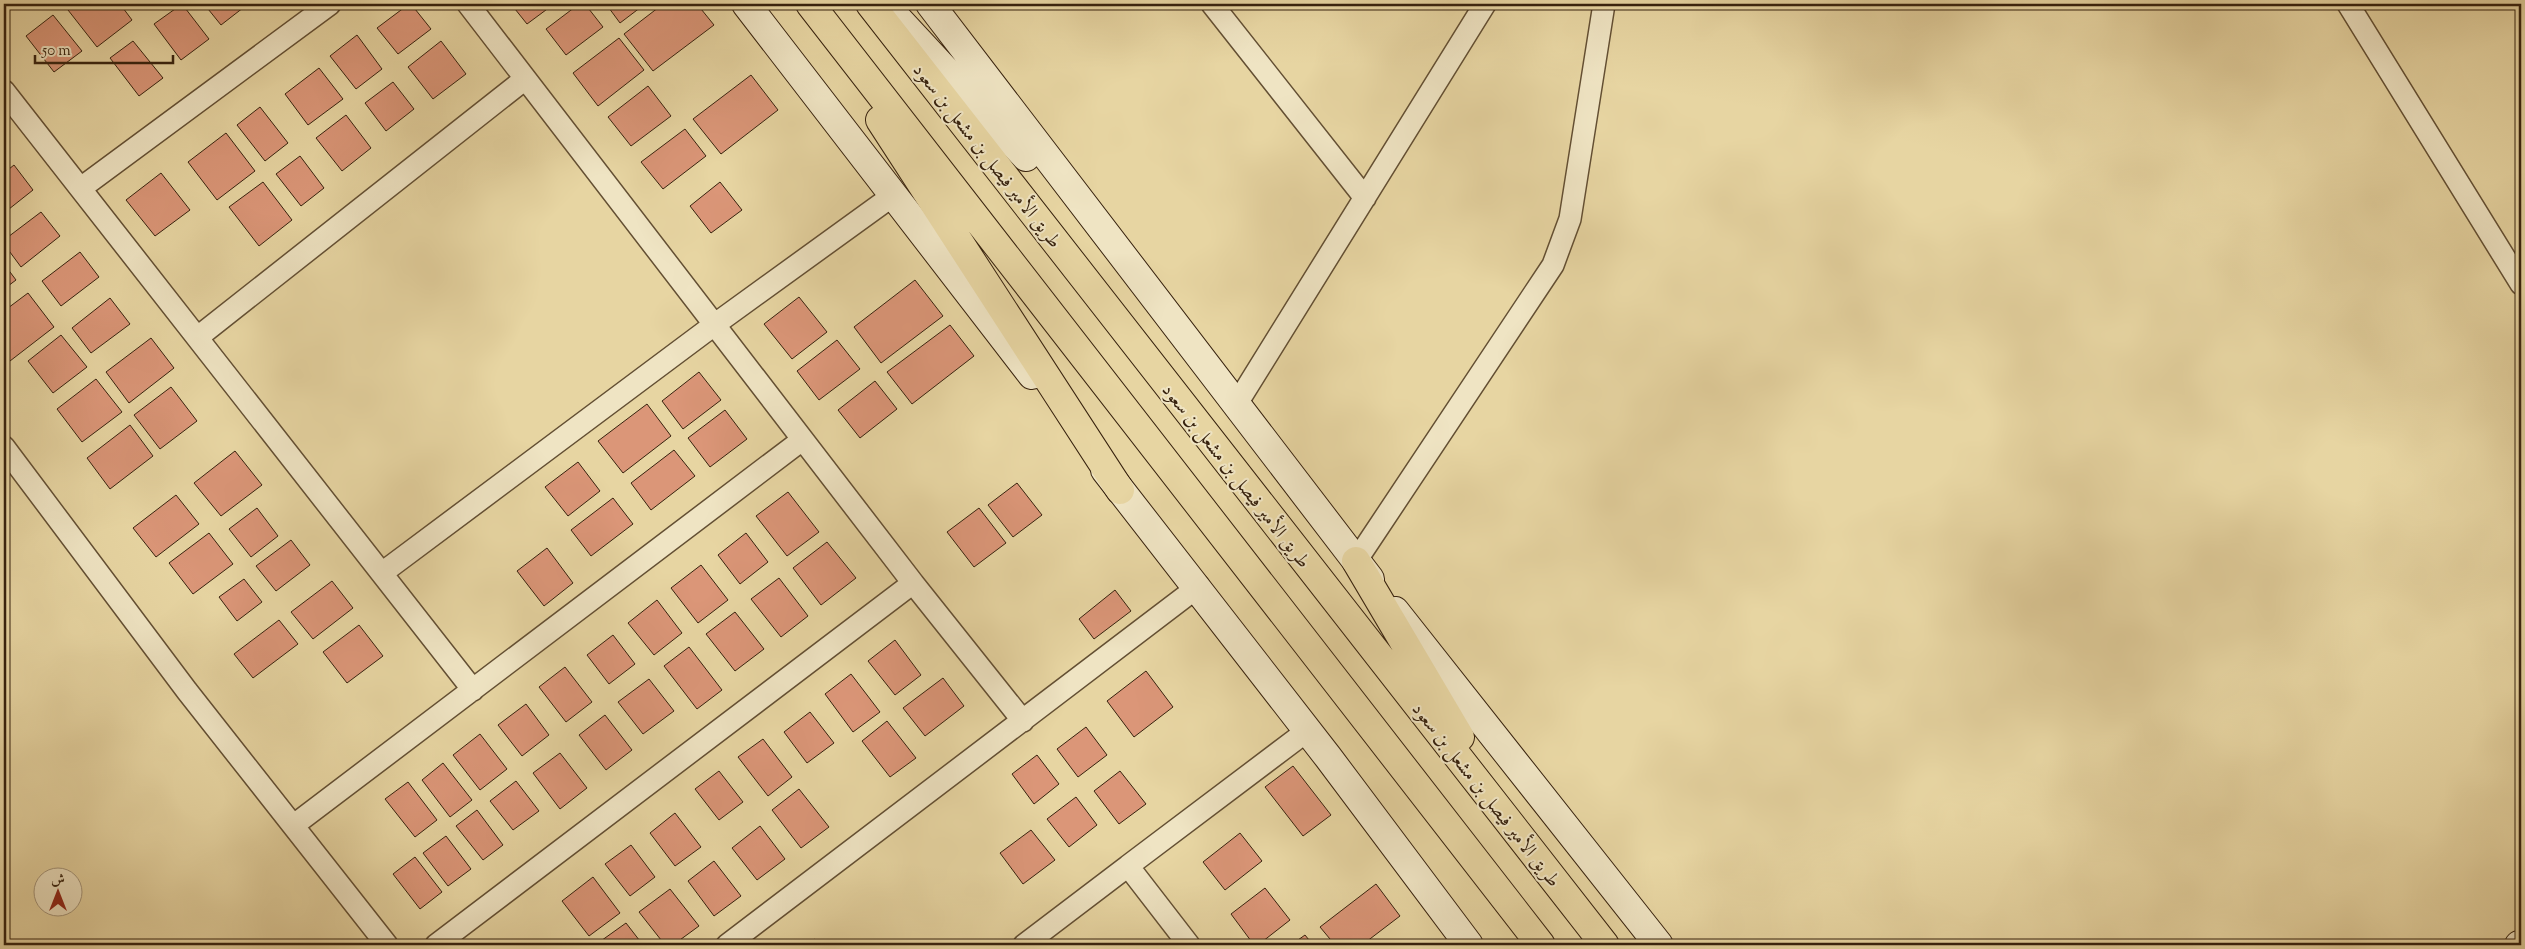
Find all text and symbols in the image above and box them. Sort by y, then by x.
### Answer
scale bar [35,32,172,64]
text: 50 m [41,41,71,62]
street label: طريق الأمير فيصل بن مشعل بن سعود [905,57,1068,255]
street label: طريق الأمير فيصل بن مشعل بن سعود [1154,377,1317,575]
street label: طريق الأمير فيصل بن مشعل بن سعود [1404,696,1567,894]
north arrow [32,866,82,916]
text: ش [51,871,65,891]

